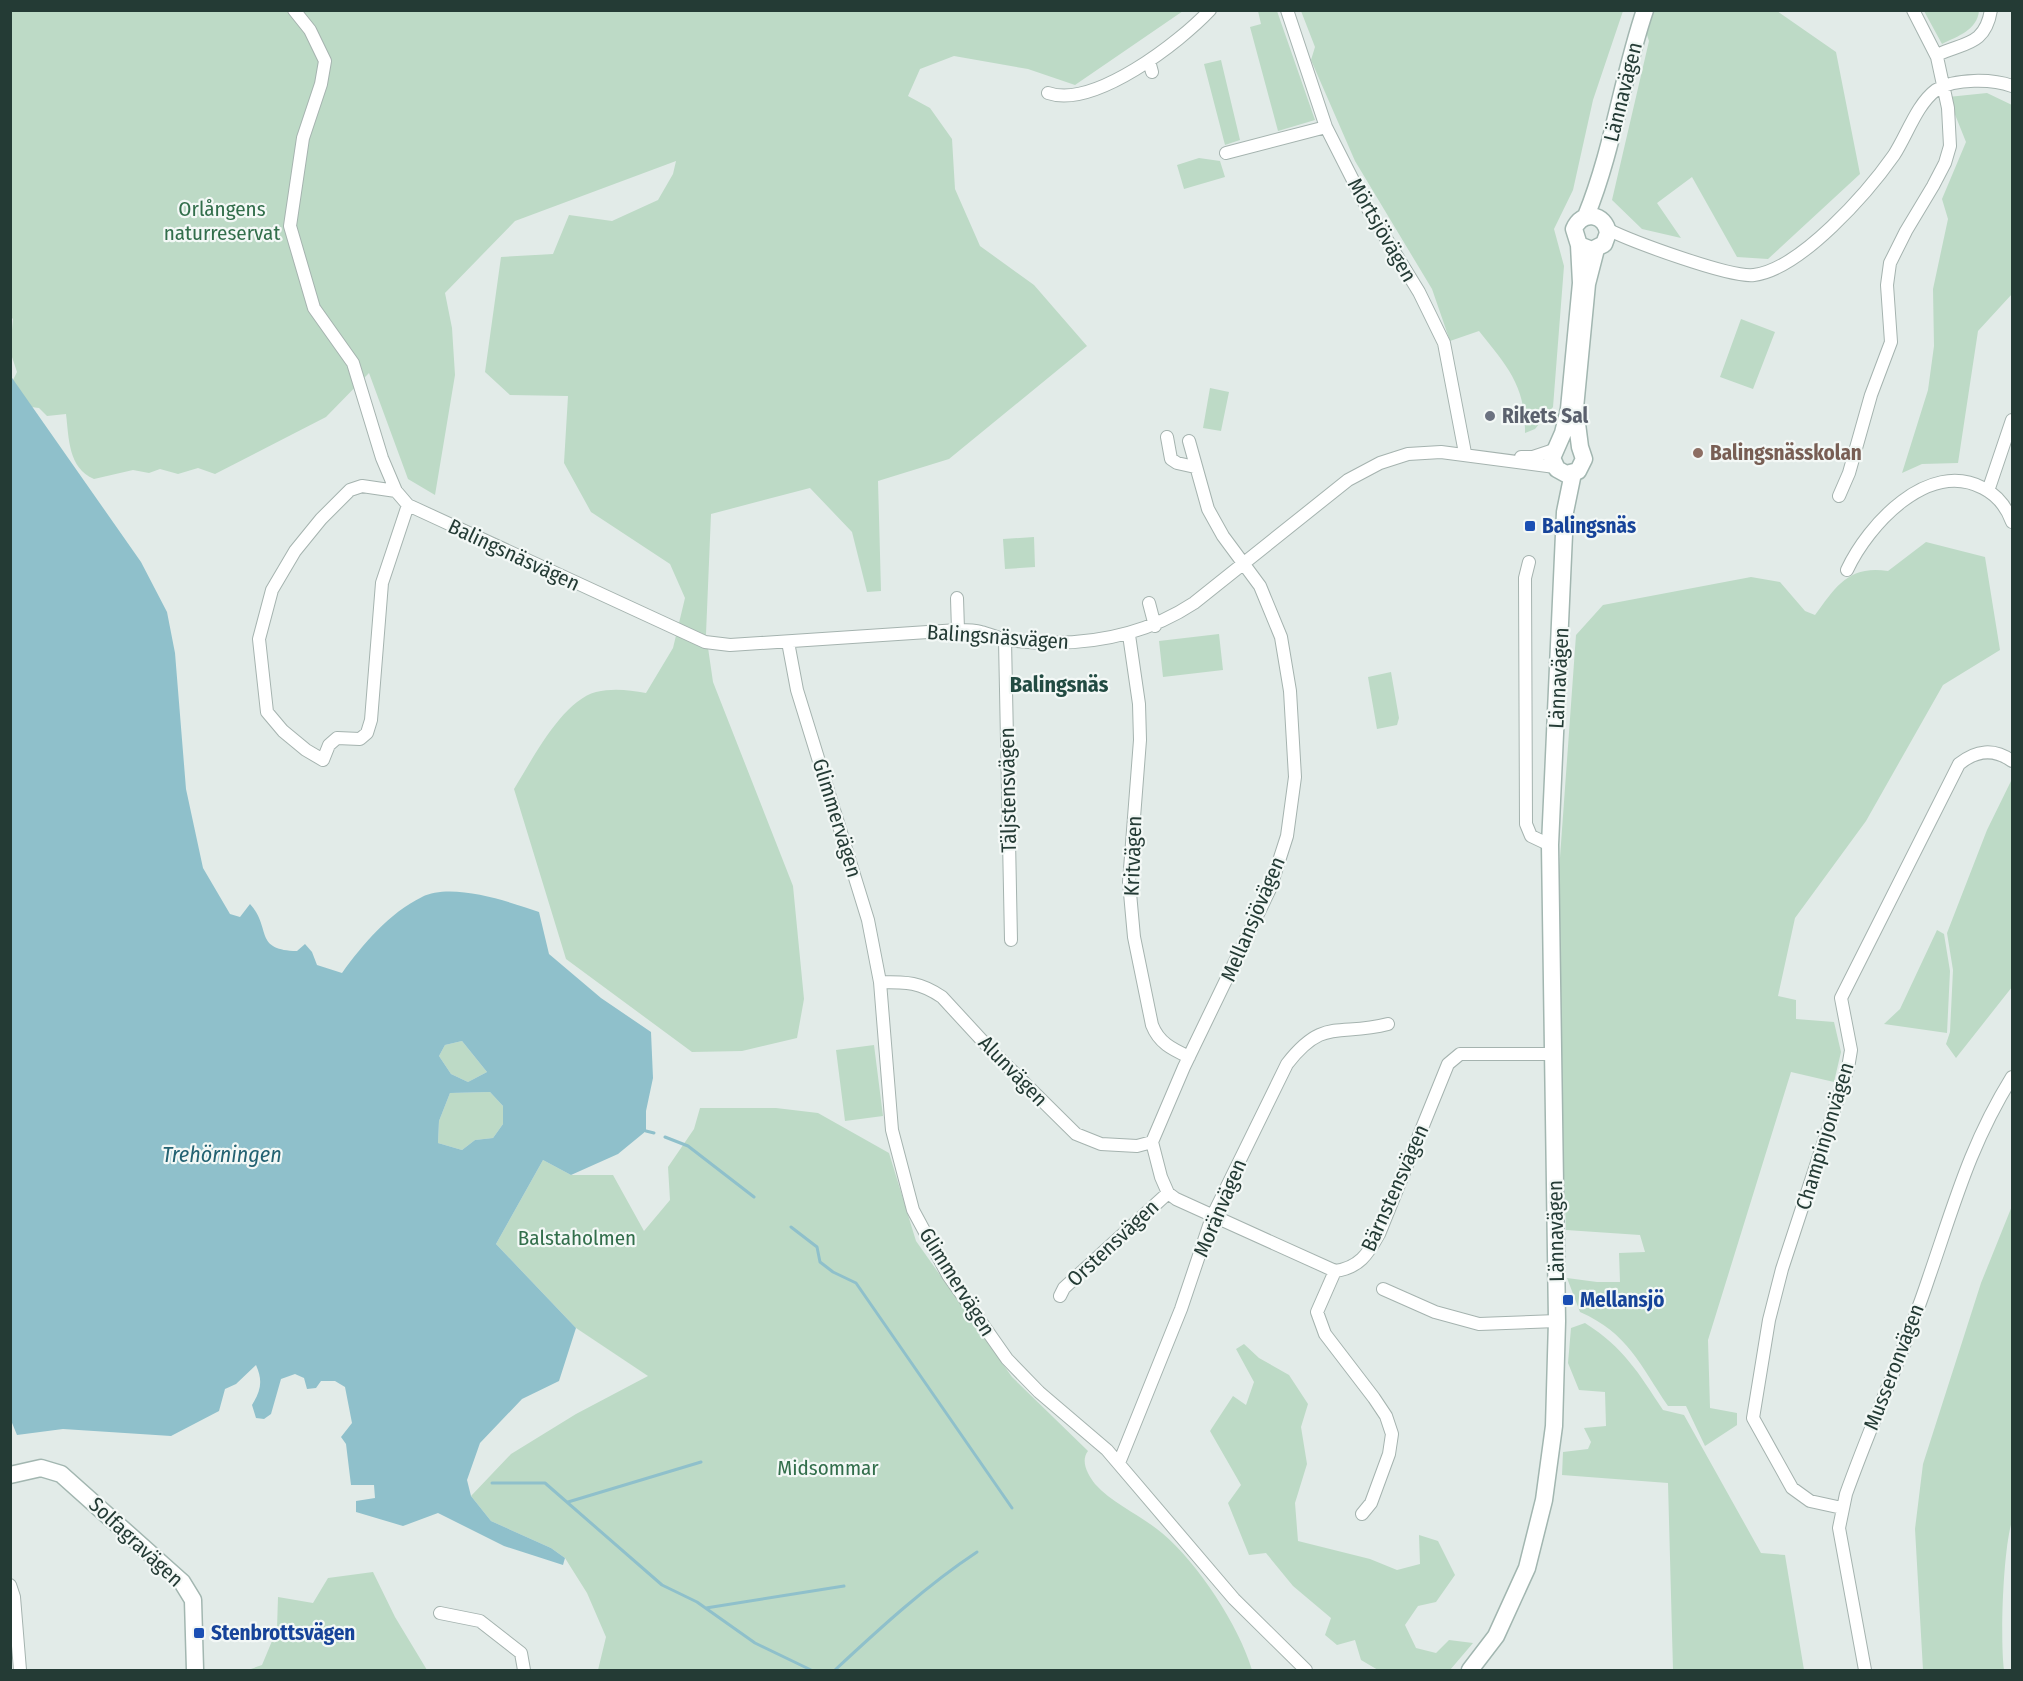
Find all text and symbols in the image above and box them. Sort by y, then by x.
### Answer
street label: Lännavägen [1598,40,1648,144]
street label: Mörtsjövägen [1342,173,1422,287]
park label: Orlångens naturreservat [164,196,280,246]
place label: Rikets Sal [1502,403,1588,429]
marker: Rikets Sal [1483,409,1497,423]
place label: Balingsnässkolan [1710,440,1862,466]
marker: Balingsnässkolan [1691,446,1705,460]
street label: Balingsnäsvägen [444,513,584,597]
place label: Balingsnäs [1542,513,1636,539]
marker: Balingsnäs [1523,519,1537,533]
street label: Balingsnäsvägen [926,619,1070,655]
street label: Lännavägen [1543,627,1575,729]
district label: Balingsnäs [1010,671,1109,698]
street label: Täljstensvägen [994,727,1022,853]
street label: Glimmervägen [807,755,867,881]
street label: Kritvägen [1119,815,1147,897]
street label: Mellansjövägen [1215,853,1291,985]
street label: Alunvägen [973,1030,1053,1112]
street label: Champinjonvägen [1790,1059,1860,1213]
street label: Bärnstensvägen [1355,1121,1435,1255]
water label: Trehörningen [162,1141,282,1168]
street label: Moränvägen [1188,1155,1252,1261]
street label: Lännavägen [1542,1180,1570,1282]
street label: Orstensvägen [1062,1194,1164,1292]
street label: Glimmervägen [913,1223,1001,1341]
park label: Balstaholmen [518,1225,636,1251]
place label: Mellansjö [1580,1287,1664,1313]
marker: Mellansjö [1561,1293,1575,1307]
street label: Musseronvägen [1858,1300,1930,1434]
park label: Midsommar [777,1455,879,1481]
street label: Solfagravägen [83,1492,189,1592]
place label: Stenbrottsvägen [211,1620,355,1646]
marker: Stenbrottsvägen [192,1626,206,1640]

